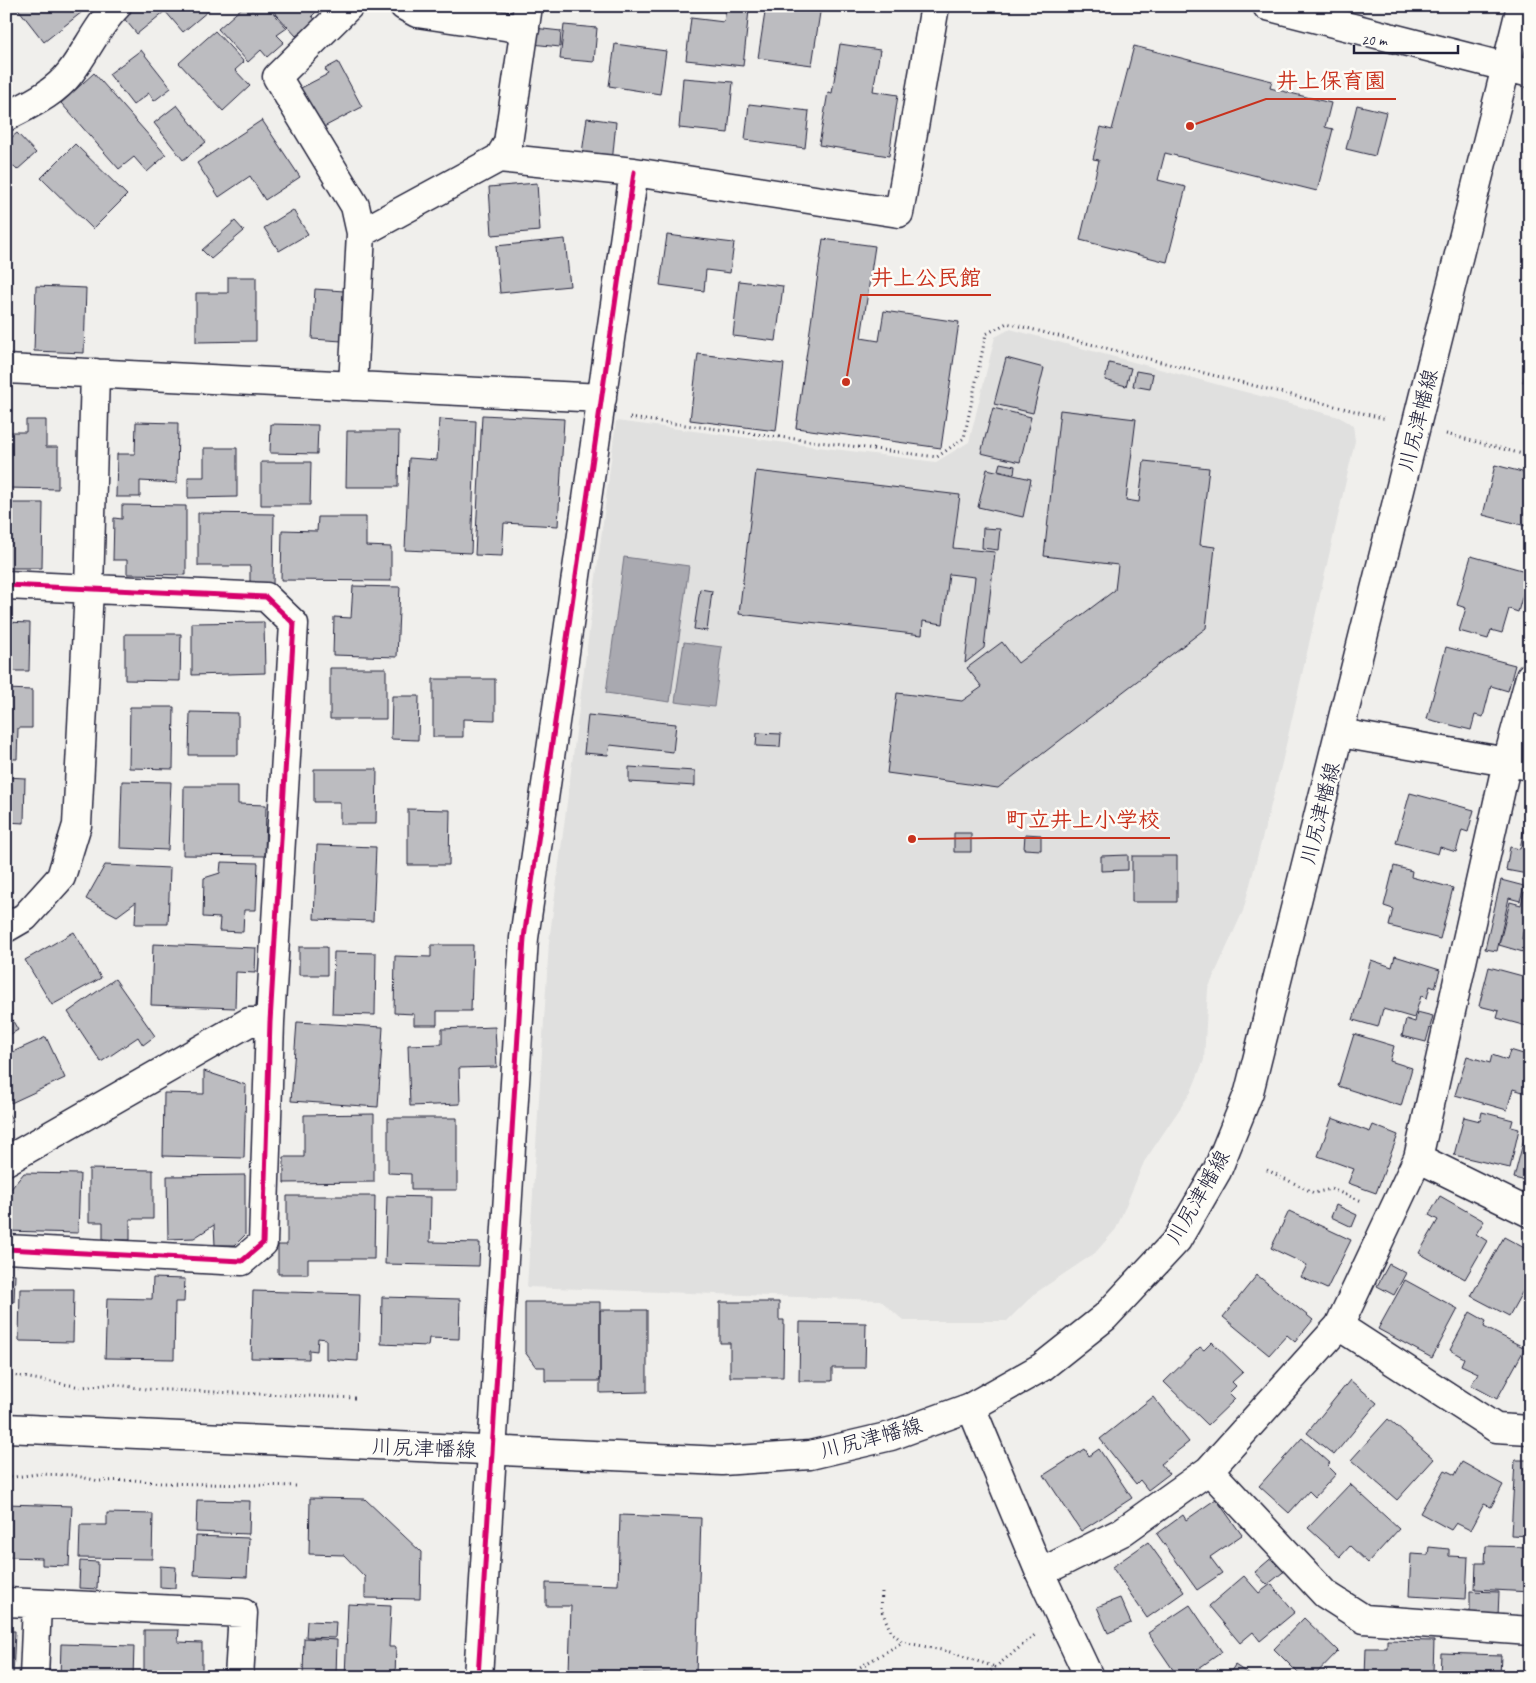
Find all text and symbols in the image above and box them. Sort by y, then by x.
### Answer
scale bar [1354,22,1457,54]
text: 20 m [1361,31,1388,50]
callout: 井上保育園 [1266,62,1396,99]
text: 井上保育園 [1276,67,1386,95]
callout: 井上公民館 [861,258,991,295]
text: 井上公民館 [871,264,981,292]
street label: 川尻津幡線 [1393,366,1443,474]
street label: 川尻津幡線 [1295,759,1345,867]
callout: 町立井上小学校 [996,801,1170,838]
text: 町立井上小学校 [1006,806,1160,834]
street label: 川尻津幡線 [1160,1145,1236,1249]
street label: 川尻津幡線 [817,1412,925,1464]
street label: 川尻津幡線 [371,1433,477,1463]

